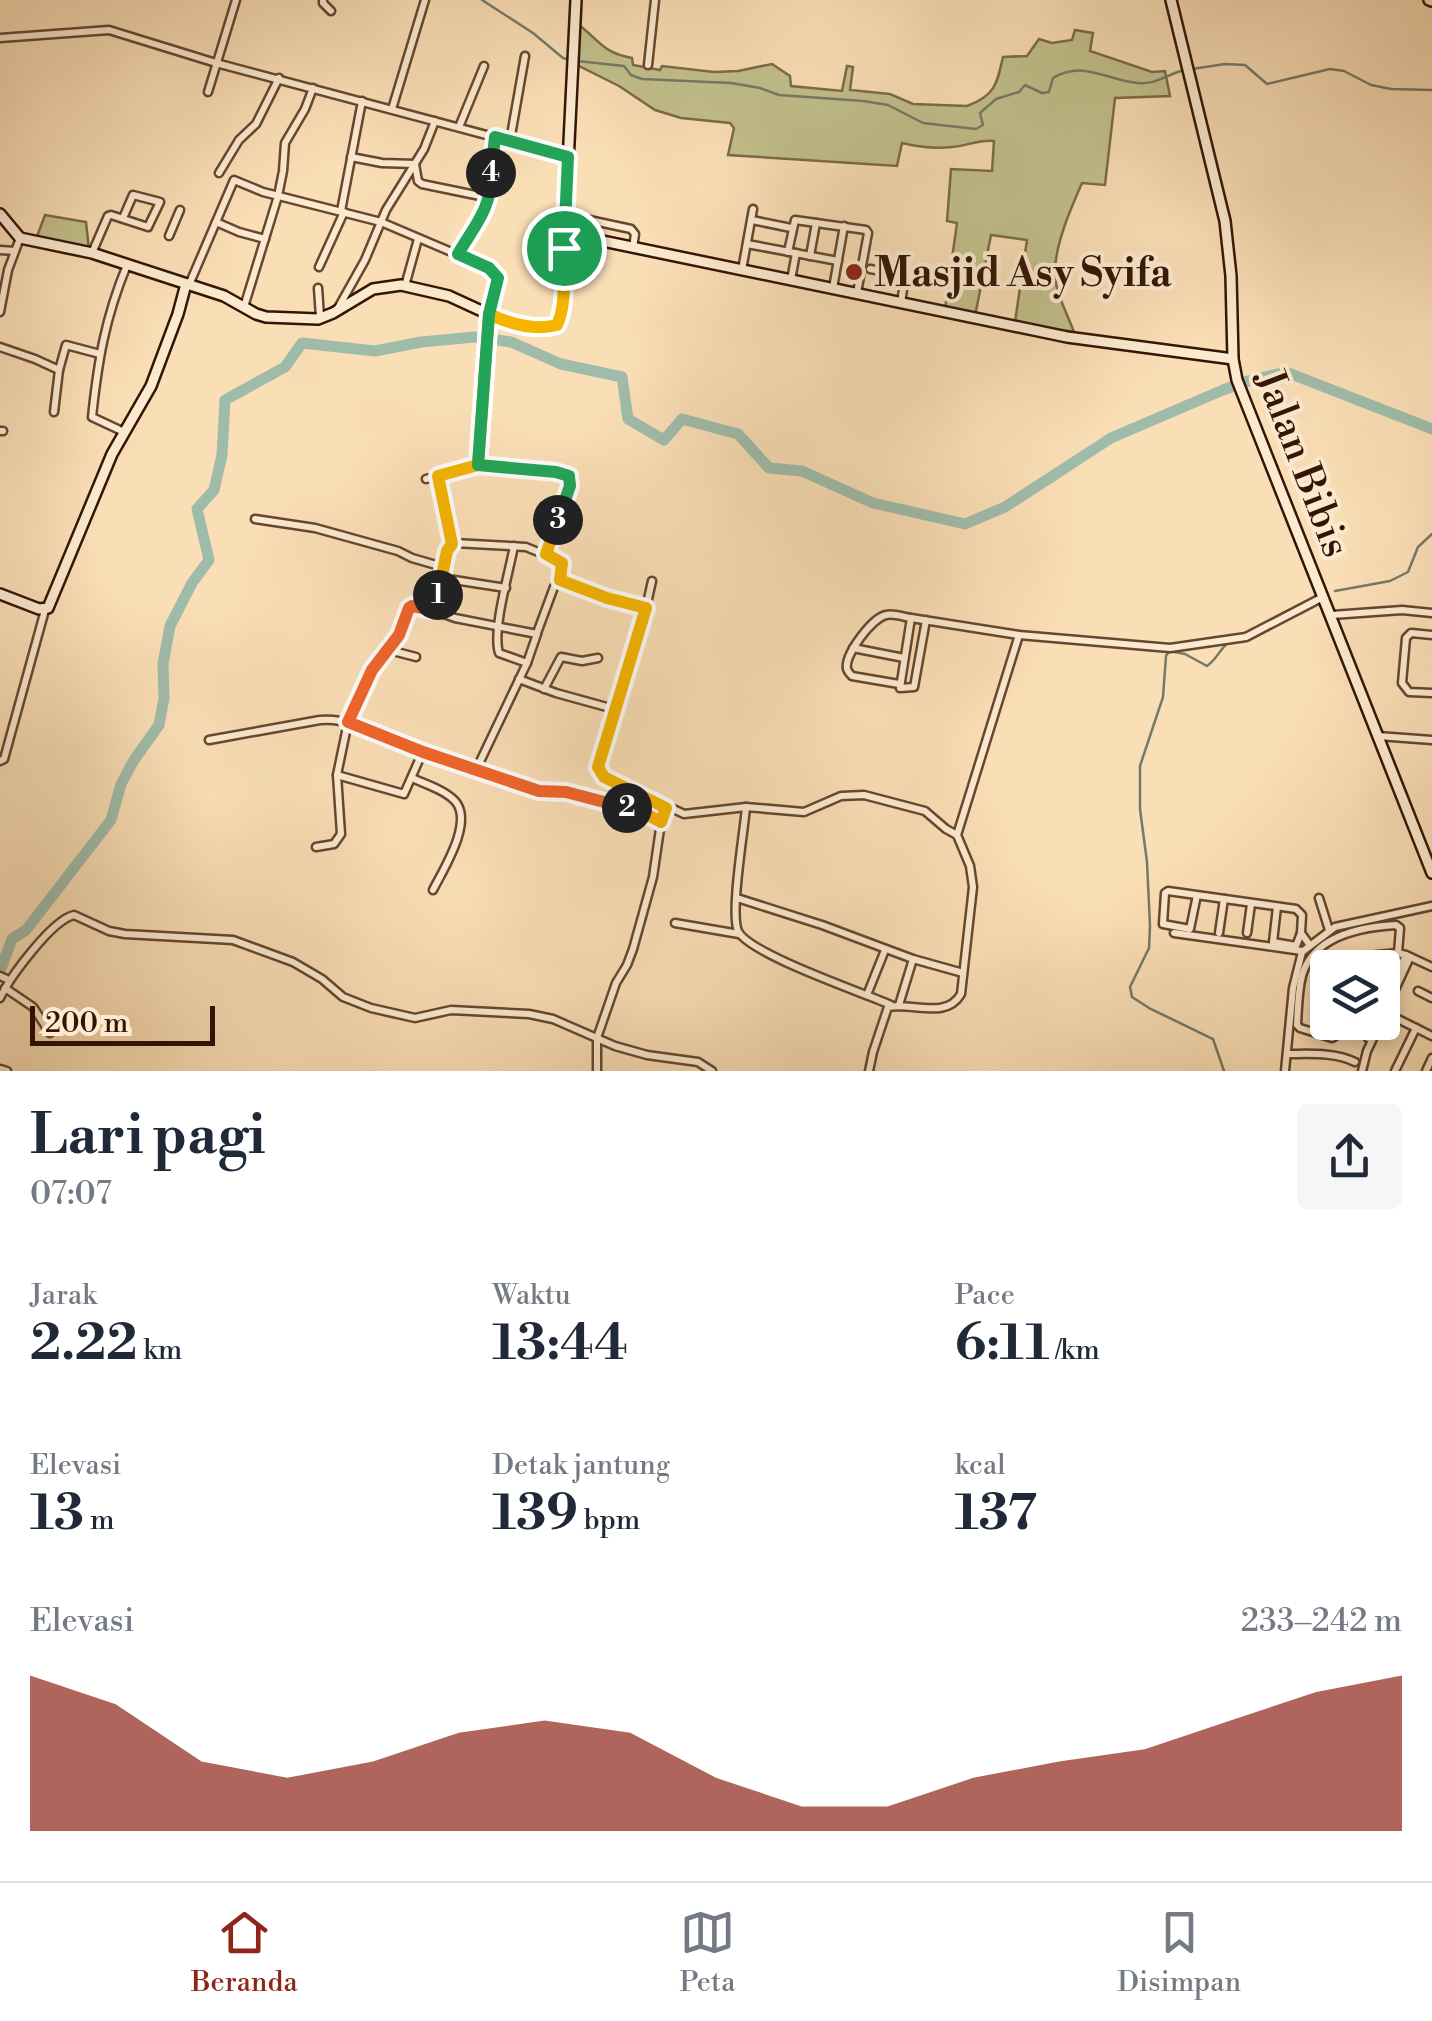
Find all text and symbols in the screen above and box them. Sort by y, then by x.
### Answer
pin: 4 [466,148,516,198]
text: 4 [482,155,500,190]
pin [522,206,607,291]
icon: arrive [537,221,592,276]
place label: Masjid Asy Syifa [874,249,1172,299]
marker: Masjid Asy Syifa [843,261,865,283]
street label: Jalan Bibis [1243,361,1361,564]
pin: 3 [533,495,583,545]
text: 3 [550,502,566,537]
pin: 1 [413,570,463,620]
text: 1 [431,577,445,612]
pin: 2 [602,783,652,833]
text: 2 [618,790,636,825]
map controls [1310,950,1400,1040]
button: layers [1310,950,1400,1040]
scale bar [30,1001,215,1046]
text: 200 m [45,1006,128,1041]
text: Lari pagi [30,1102,266,1171]
button: share [1297,1104,1402,1209]
text: 07:07 [30,1174,112,1214]
text: Jarak [30,1278,97,1313]
text: Waktu [492,1278,571,1313]
text: Pace [955,1278,1015,1313]
text: 2.22 [30,1313,137,1375]
text: 13:44 [492,1313,628,1375]
text: 6:11 [955,1313,1049,1375]
text: km [137,1333,182,1368]
text: /km [1049,1333,1100,1368]
text: Elevasi [30,1448,121,1483]
text: Detak jantung [492,1448,670,1483]
text: kcal [955,1448,1005,1483]
text: 13 [30,1483,84,1545]
text: 139 [492,1483,578,1545]
text: 137 [955,1483,1037,1545]
text: m [84,1503,114,1538]
text: bpm [578,1503,640,1538]
text: Elevasi [30,1601,134,1641]
text: 233–242 m [1241,1601,1402,1641]
tab: Beranda [191,1905,298,2000]
tab: Peta [679,1905,735,2000]
tab: Disimpan [1117,1905,1241,2000]

